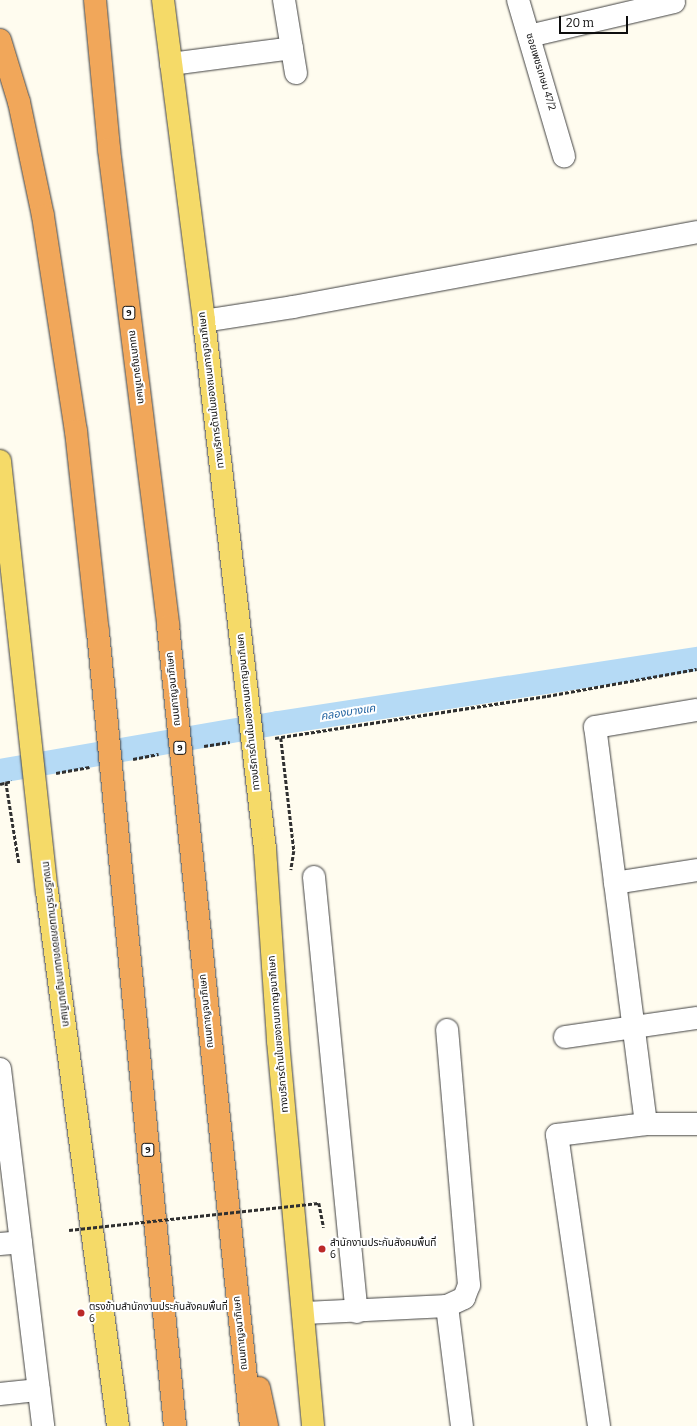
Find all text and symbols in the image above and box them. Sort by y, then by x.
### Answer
scale bar [561,8,630,34]
text: 20 m [566,16,594,30]
street label: ซอยเพชรเกษม 47/2 [523,32,557,112]
road number: 9 [122,306,136,320]
street label: ทางบริการด้านในของถนนกาญจนาภิเษก [196,311,228,469]
street label: ถนนกาญจนาภิเษก [126,329,146,405]
street label: ทางบริการด้านในของถนนกาญจนาภิเษก [235,633,263,791]
street label: ถนนกาญจนาภิเษก [164,651,184,727]
water label: คลองบางแค [320,702,376,724]
road number: 9 [173,741,187,755]
street label: ทางบริการด้านนอกของถนนกาญจนาภิเษก [39,861,71,1027]
street label: ทางบริการด้านในของถนนกาญจนาภิเษก [266,955,292,1113]
street label: ถนนกาญจนาภิเษก [197,973,217,1049]
road number: 9 [141,1143,155,1157]
place label: สำนักงานประกันสังคมพื้นที่ 6 [330,1237,436,1260]
marker: สำนักงานประกันสังคมพื้นที่ 6 [317,1244,327,1254]
street label: ถนนกาญจนาภิเษก [231,1295,251,1371]
place label: ตรงข้ามสำนักงานประกันสังคมพื้นที่ 6 [89,1301,228,1324]
marker: ตรงข้ามสำนักงานประกันสังคมพื้นที่ 6 [76,1308,86,1318]

